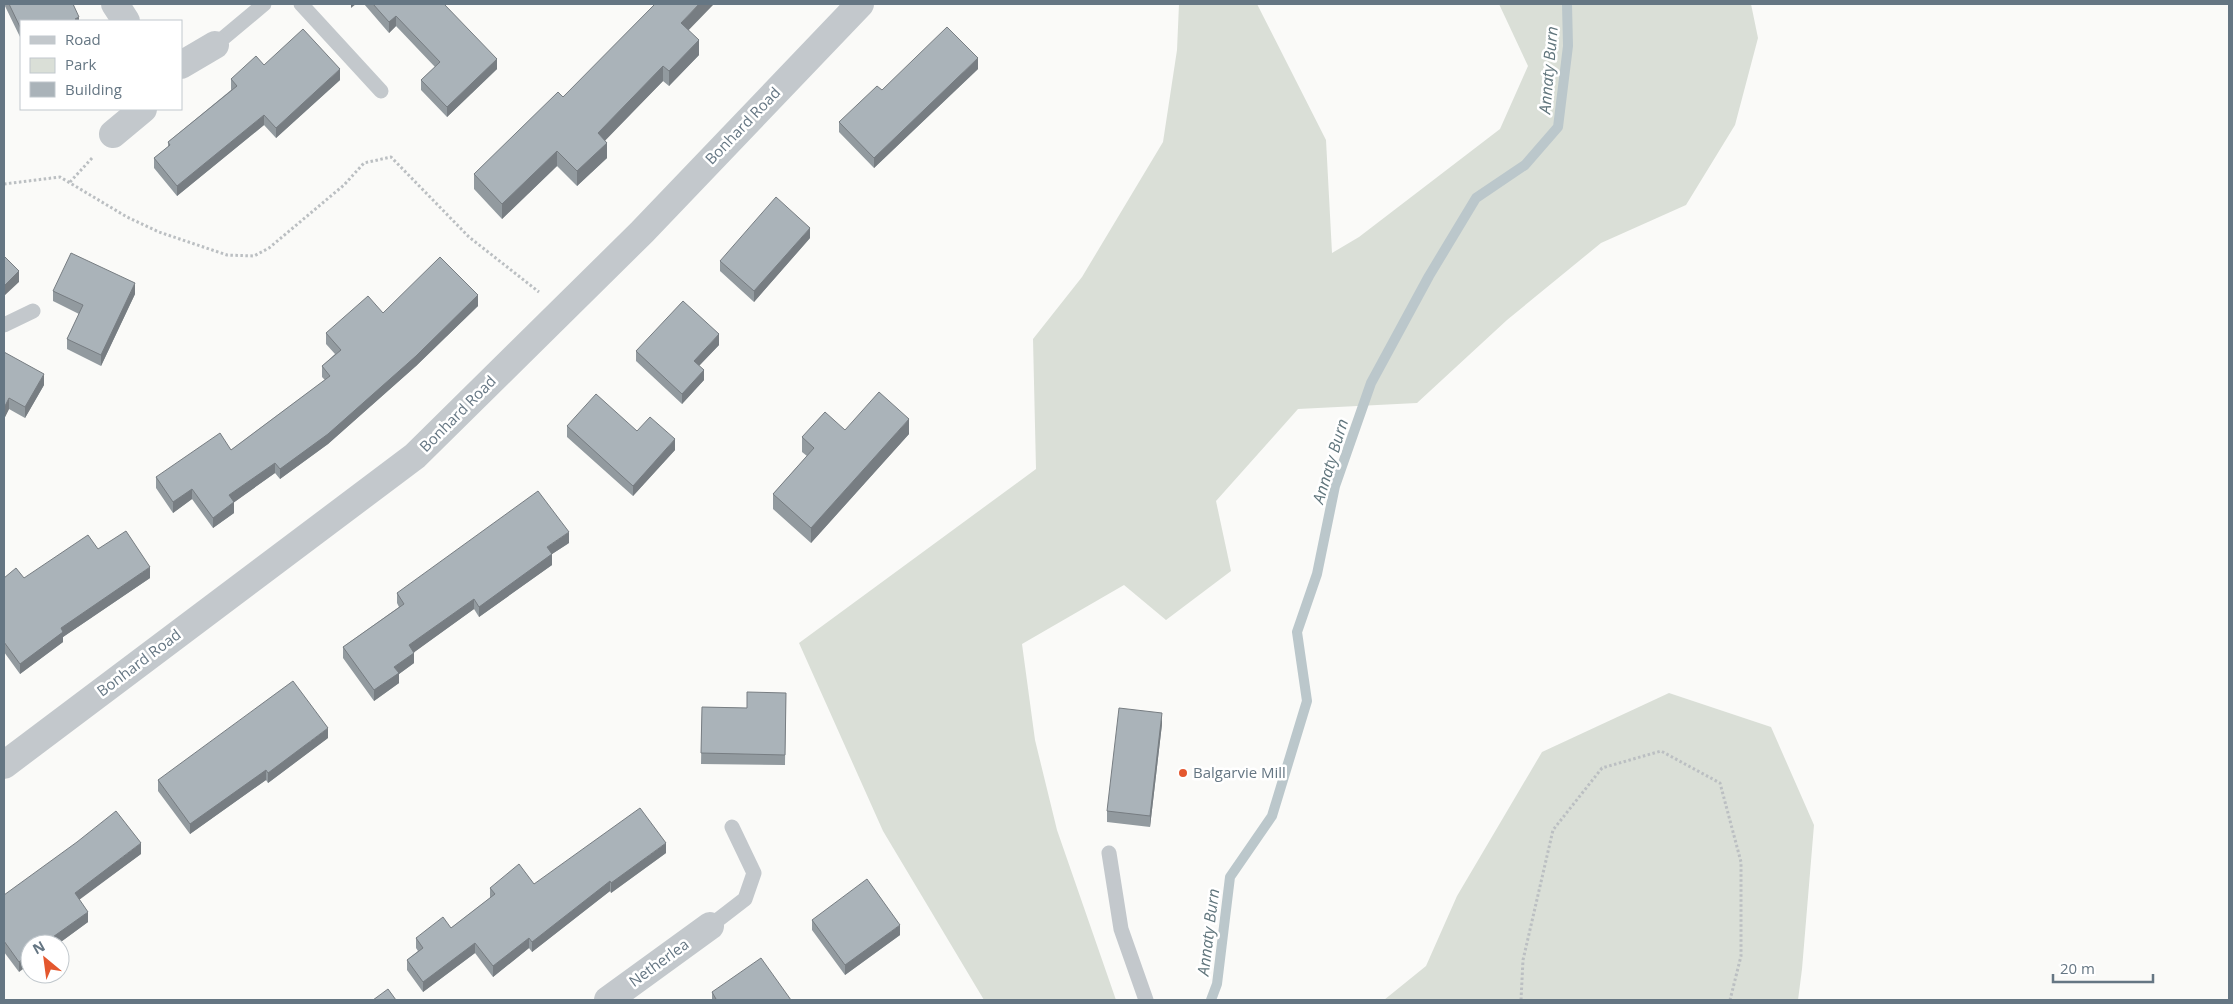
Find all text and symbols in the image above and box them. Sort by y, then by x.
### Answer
legend [20,20,182,110]
water label: Annaty Burn [1533,25,1563,116]
text: Road [65,29,101,49]
text: Park [65,54,96,74]
text: Building [65,79,122,99]
street label: Bonhard Road [700,82,784,168]
street label: Bonhard Road [415,371,500,456]
water label: Annaty Burn [1306,416,1353,507]
street label: Bonhard Road [92,624,185,700]
place label: Balgarvie Mill [1193,762,1286,782]
marker: Balgarvie Mill [1177,767,1189,779]
water label: Annaty Burn [1192,887,1224,978]
north arrow [20,934,70,984]
street label: Netherlea [624,934,692,991]
text: N [29,936,48,958]
scale bar [2053,952,2153,984]
text: 20 m [2060,958,2095,978]

